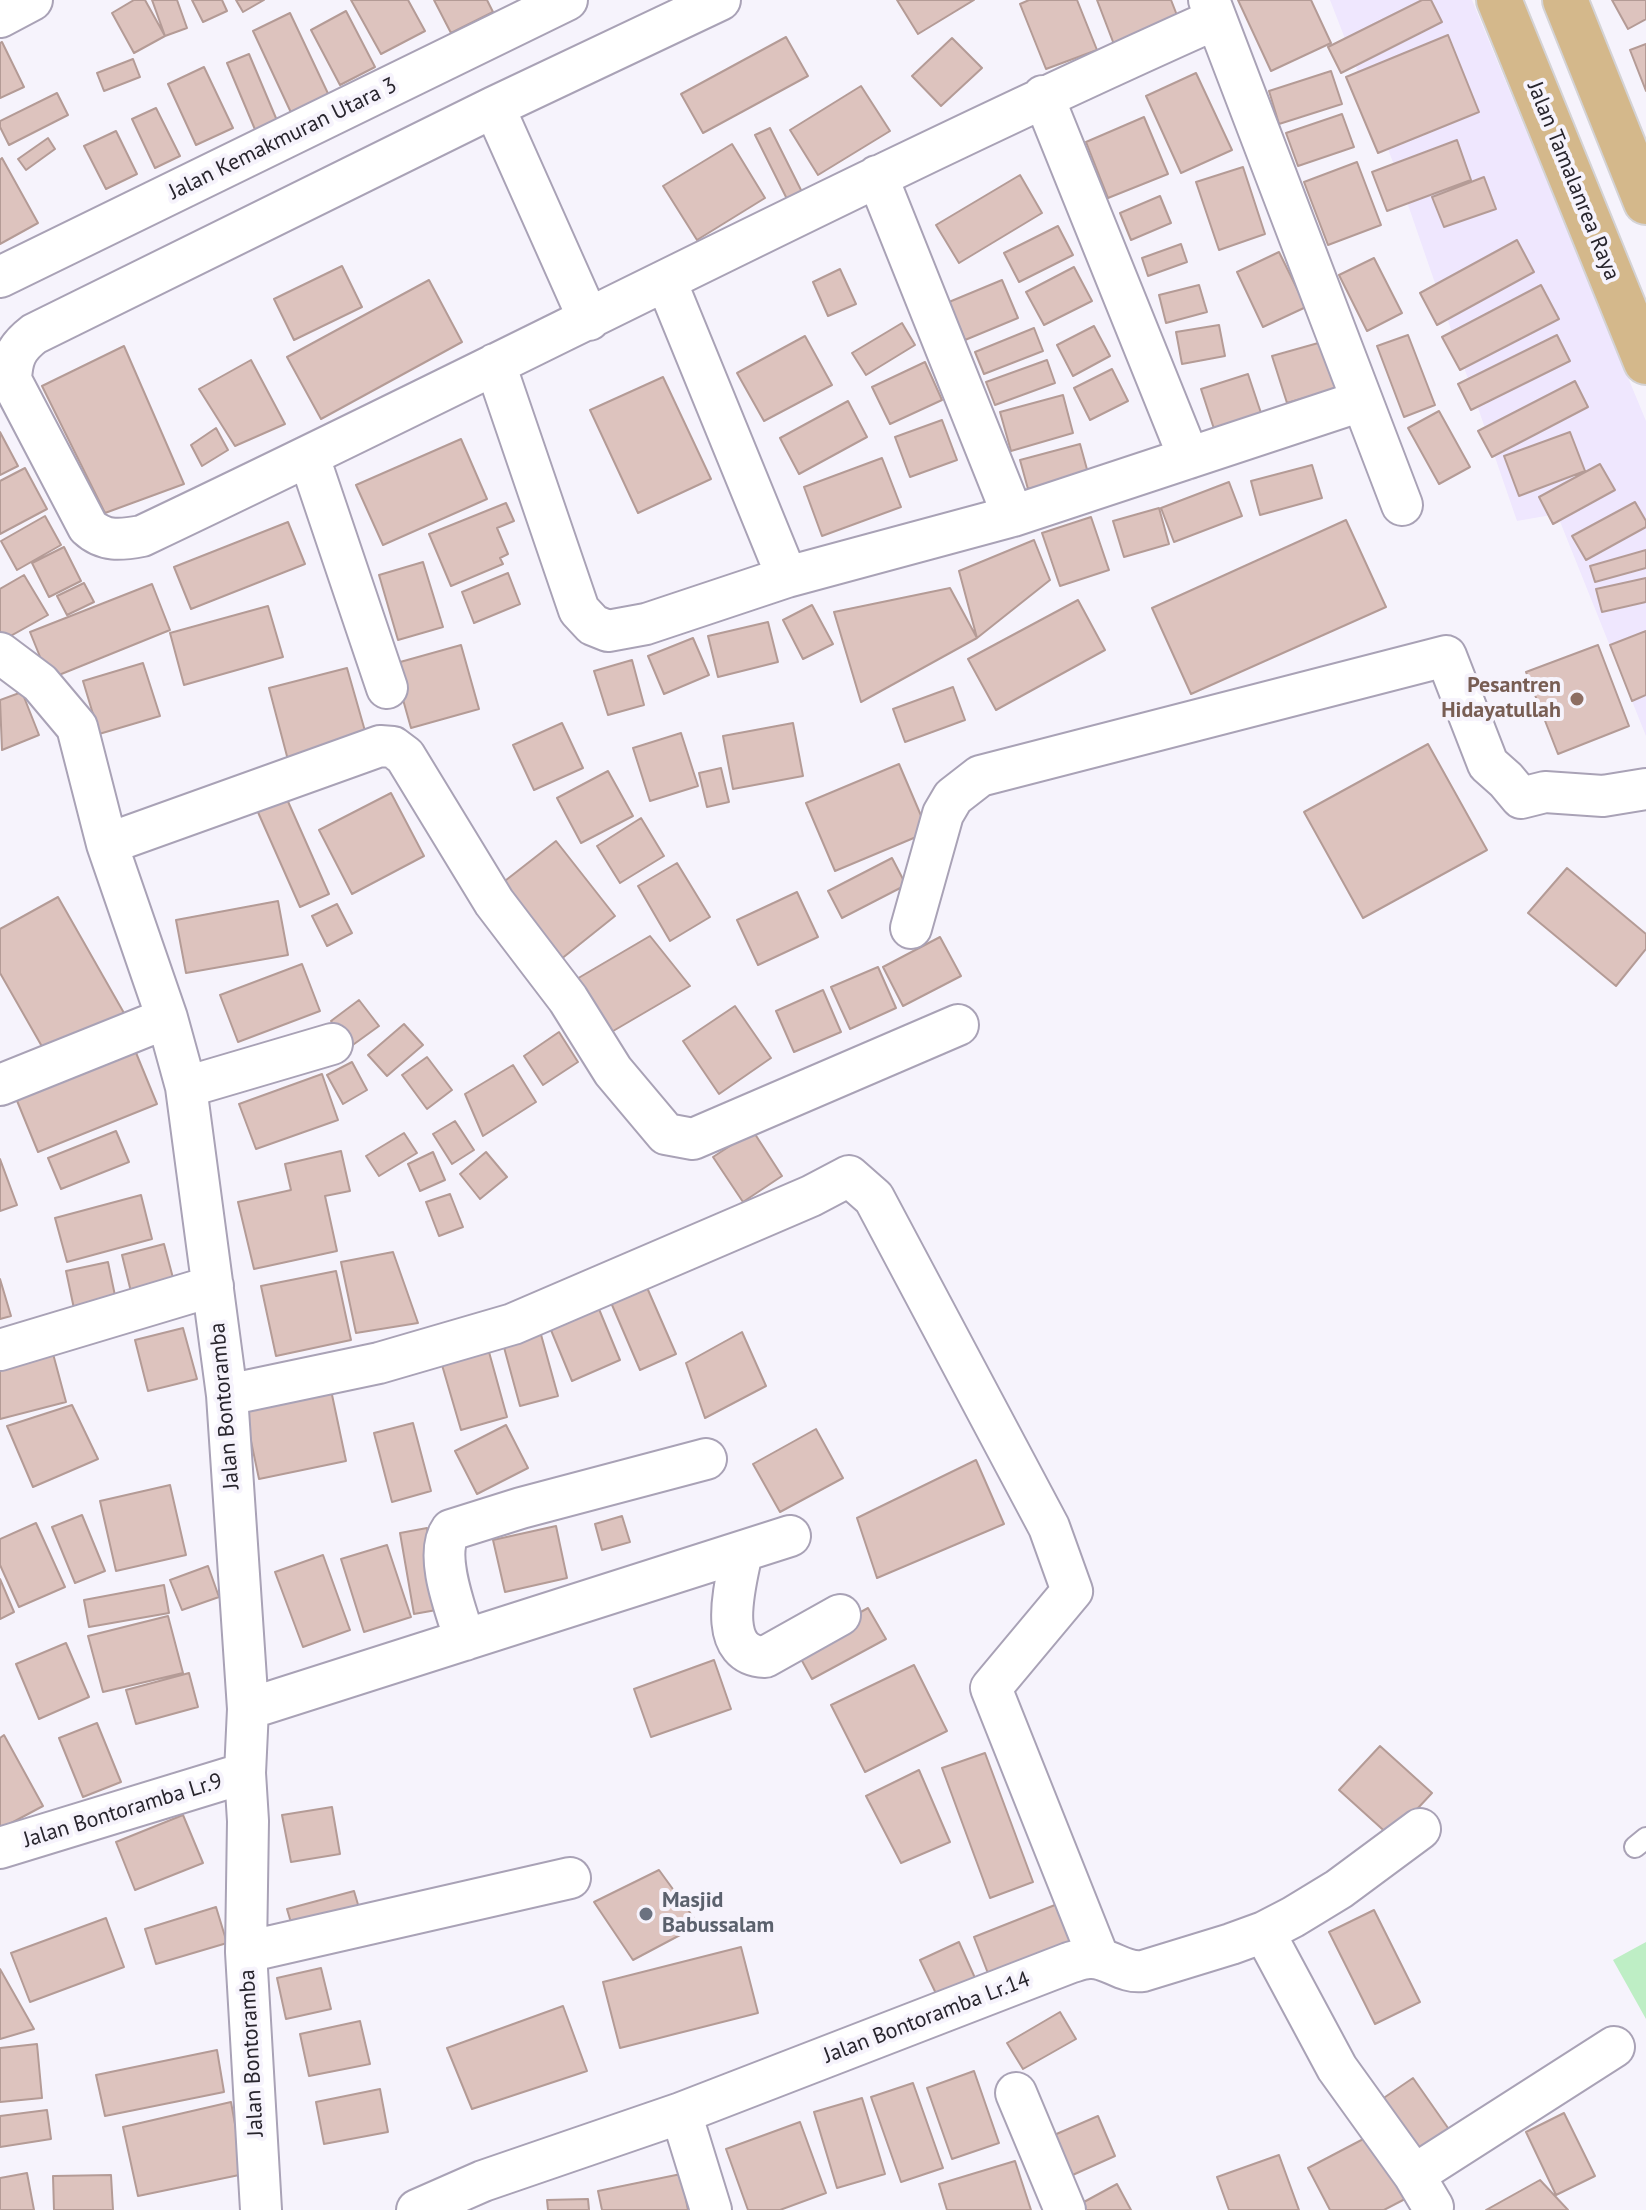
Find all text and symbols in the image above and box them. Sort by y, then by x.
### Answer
street label: Jalan Kemakmuran Utara 3 [165,72,401,206]
street label: Jalan Tamalanrea Raya [1521,78,1625,284]
place label: Pesantren Hidayatullah [1441,673,1561,724]
marker: Pesantren Hidayatullah [1568,690,1586,708]
street label: Jalan Bontoramba [205,1322,245,1490]
street label: Jalan Bontoramba Lr.9 [20,1768,226,1854]
place label: Masjid Babussalam [662,1888,774,1940]
marker: Masjid Babussalam [637,1905,655,1923]
street label: Jalan Bontoramba Lr.14 [820,1966,1034,2070]
street label: Jalan Bontoramba [234,1969,270,2137]

